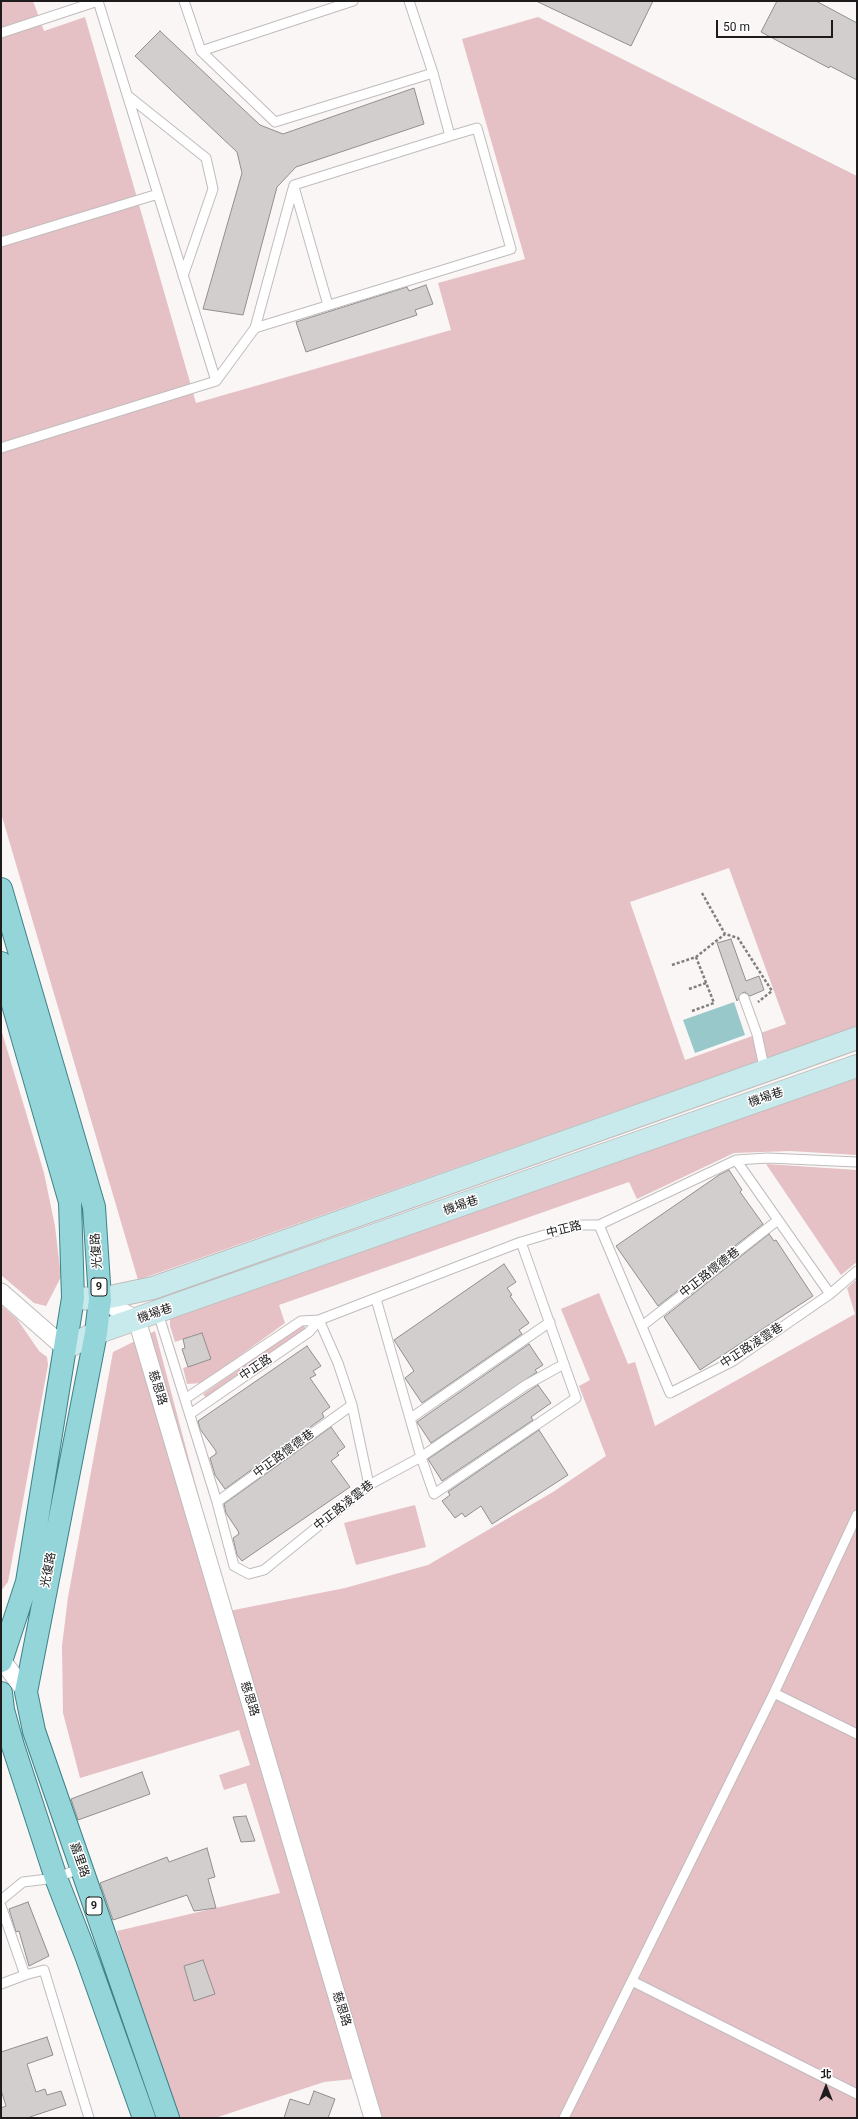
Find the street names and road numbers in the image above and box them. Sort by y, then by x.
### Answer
street label: 機場巷 [747,1085,785,1111]
street label: 機場巷 [442,1193,480,1219]
street label: 中正路 [545,1219,583,1241]
street label: 光復路 [89,1233,105,1269]
street label: 中正路懷德巷 [677,1245,743,1301]
road number: 9 [91,1278,107,1296]
street label: 機場巷 [136,1301,174,1327]
street label: 中正路凌雲巷 [718,1320,786,1372]
street label: 中正路 [237,1352,275,1384]
street label: 慈恩路 [145,1369,169,1407]
street label: 中正路懷德巷 [251,1427,317,1481]
street label: 中正路凌雲巷 [311,1478,377,1534]
street label: 光復路 [38,1551,60,1589]
street label: 慈恩路 [237,1680,261,1718]
street label: 嘉里路 [66,1841,92,1879]
road number: 9 [86,1897,102,1915]
street label: 慈恩路 [329,1990,353,2028]

